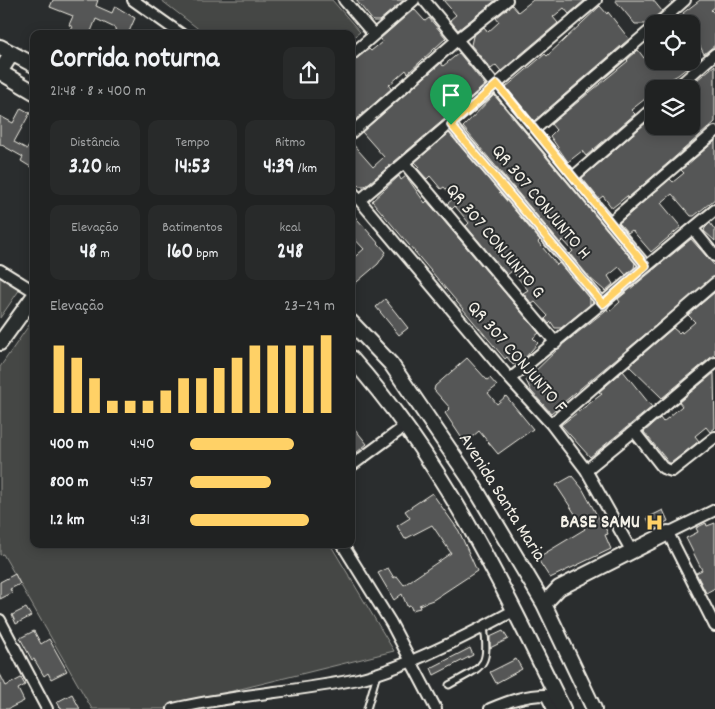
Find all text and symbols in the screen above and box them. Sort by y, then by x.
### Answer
map controls [645,15,700,135]
button: locate [645,15,700,70]
text: Corrida noturna [50,41,219,81]
button: share [283,47,335,99]
pin [430,74,472,125]
text: 21:48 · 8 × 400 m [50,80,146,103]
button: layers [645,80,700,135]
icon: arrive [437,81,465,109]
text: Distância [70,133,119,153]
text: Tempo [175,133,210,153]
text: Ritmo [275,133,305,153]
street label: QR 307 CONJUNTO H [484,140,596,266]
text: 3.20 [69,153,102,183]
text: 14:53 [175,153,210,183]
text: 4:39 [263,153,294,183]
text: km [102,159,121,179]
text: /km [294,159,317,179]
street label: QR 307 CONJUNTO G [438,179,550,305]
text: Elevação [71,218,118,238]
text: Batimentos [162,218,223,238]
text: kcal [280,218,301,238]
text: 48 [80,238,97,268]
text: 160 [167,238,193,268]
text: 248 [277,238,303,268]
text: m [97,244,110,264]
text: bpm [193,244,218,264]
text: Elevação [50,295,104,318]
text: 23–29 m [284,295,335,318]
street label: QR 307 CONJUNTO F [459,296,573,421]
street label: Avenida Santa Maria [451,429,552,568]
text: 400 m [50,433,89,456]
text: 4:40 [130,433,155,456]
text: 800 m [50,471,89,494]
text: 4:57 [130,471,153,494]
text: 1.2 km [50,509,84,532]
text: 4:31 [130,509,150,532]
place label: BASE SAMU [560,510,640,537]
hospital icon: BASE SAMU [644,513,664,533]

